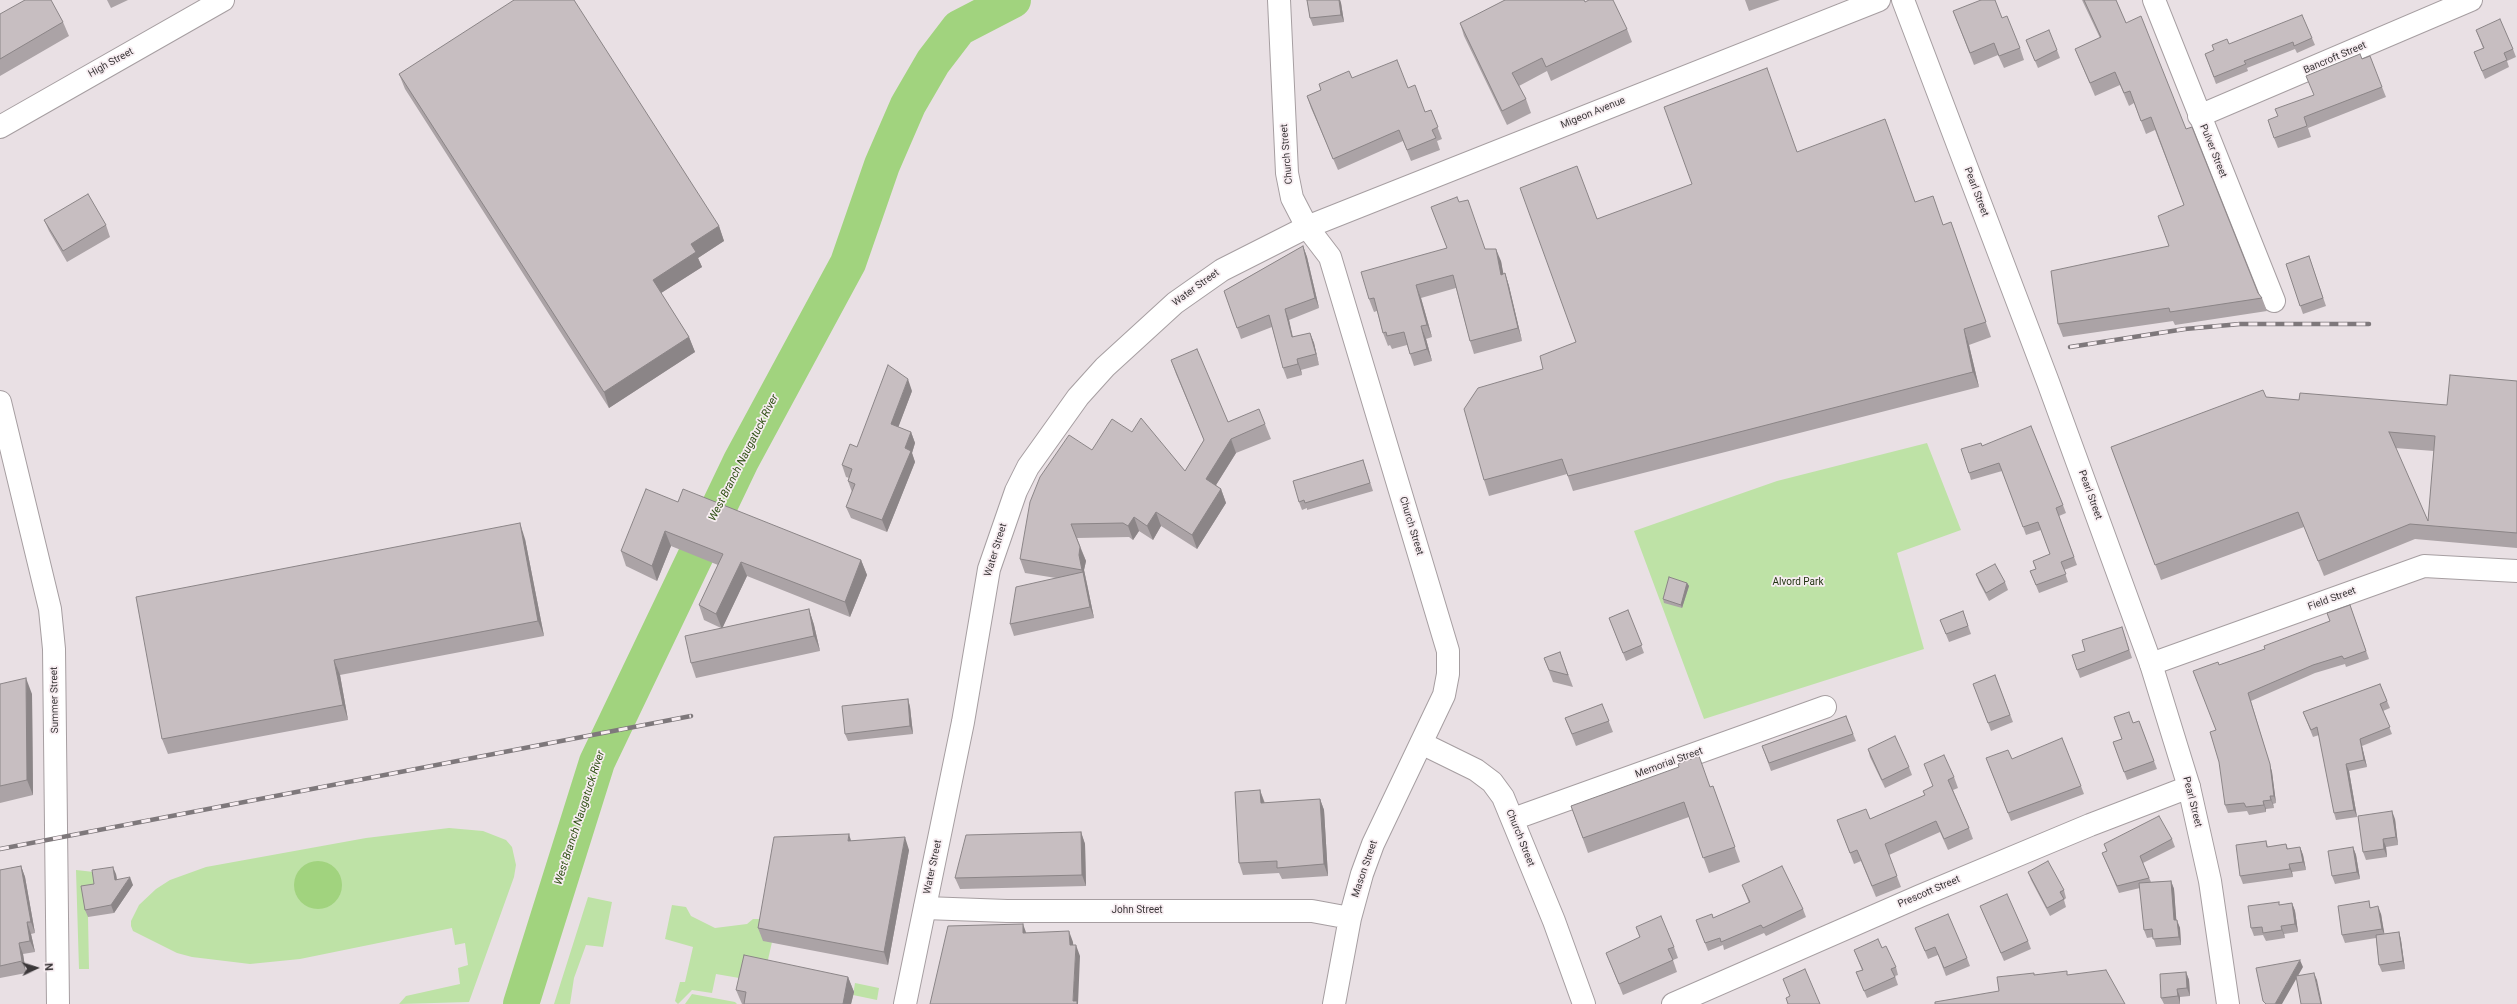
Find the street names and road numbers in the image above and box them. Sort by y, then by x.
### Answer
street label: Bancroft Street [2302,39,2368,77]
street label: High Street [86,46,136,80]
street label: Migeon Avenue [1559,95,1627,131]
street label: Church Street [1278,123,1296,185]
street label: Pulver Street [2197,123,2229,179]
street label: Pearl Street [1961,166,1991,218]
street label: Water Street [1170,267,1222,309]
street label: Pearl Street [2076,469,2104,521]
street label: Church Street [1396,495,1426,557]
street label: Water Street [982,522,1010,578]
street label: Field Street [2306,585,2358,613]
street label: Summer Street [48,667,62,733]
street label: Memorial Street [1634,745,1704,781]
street label: Pearl Street [2180,775,2204,829]
street label: Church Street [1503,808,1537,868]
street label: Water Street [921,839,945,895]
street label: Mason Street [1350,839,1380,899]
street label: Prescott Street [1896,874,1962,910]
street label: John Street [1111,904,1163,916]

